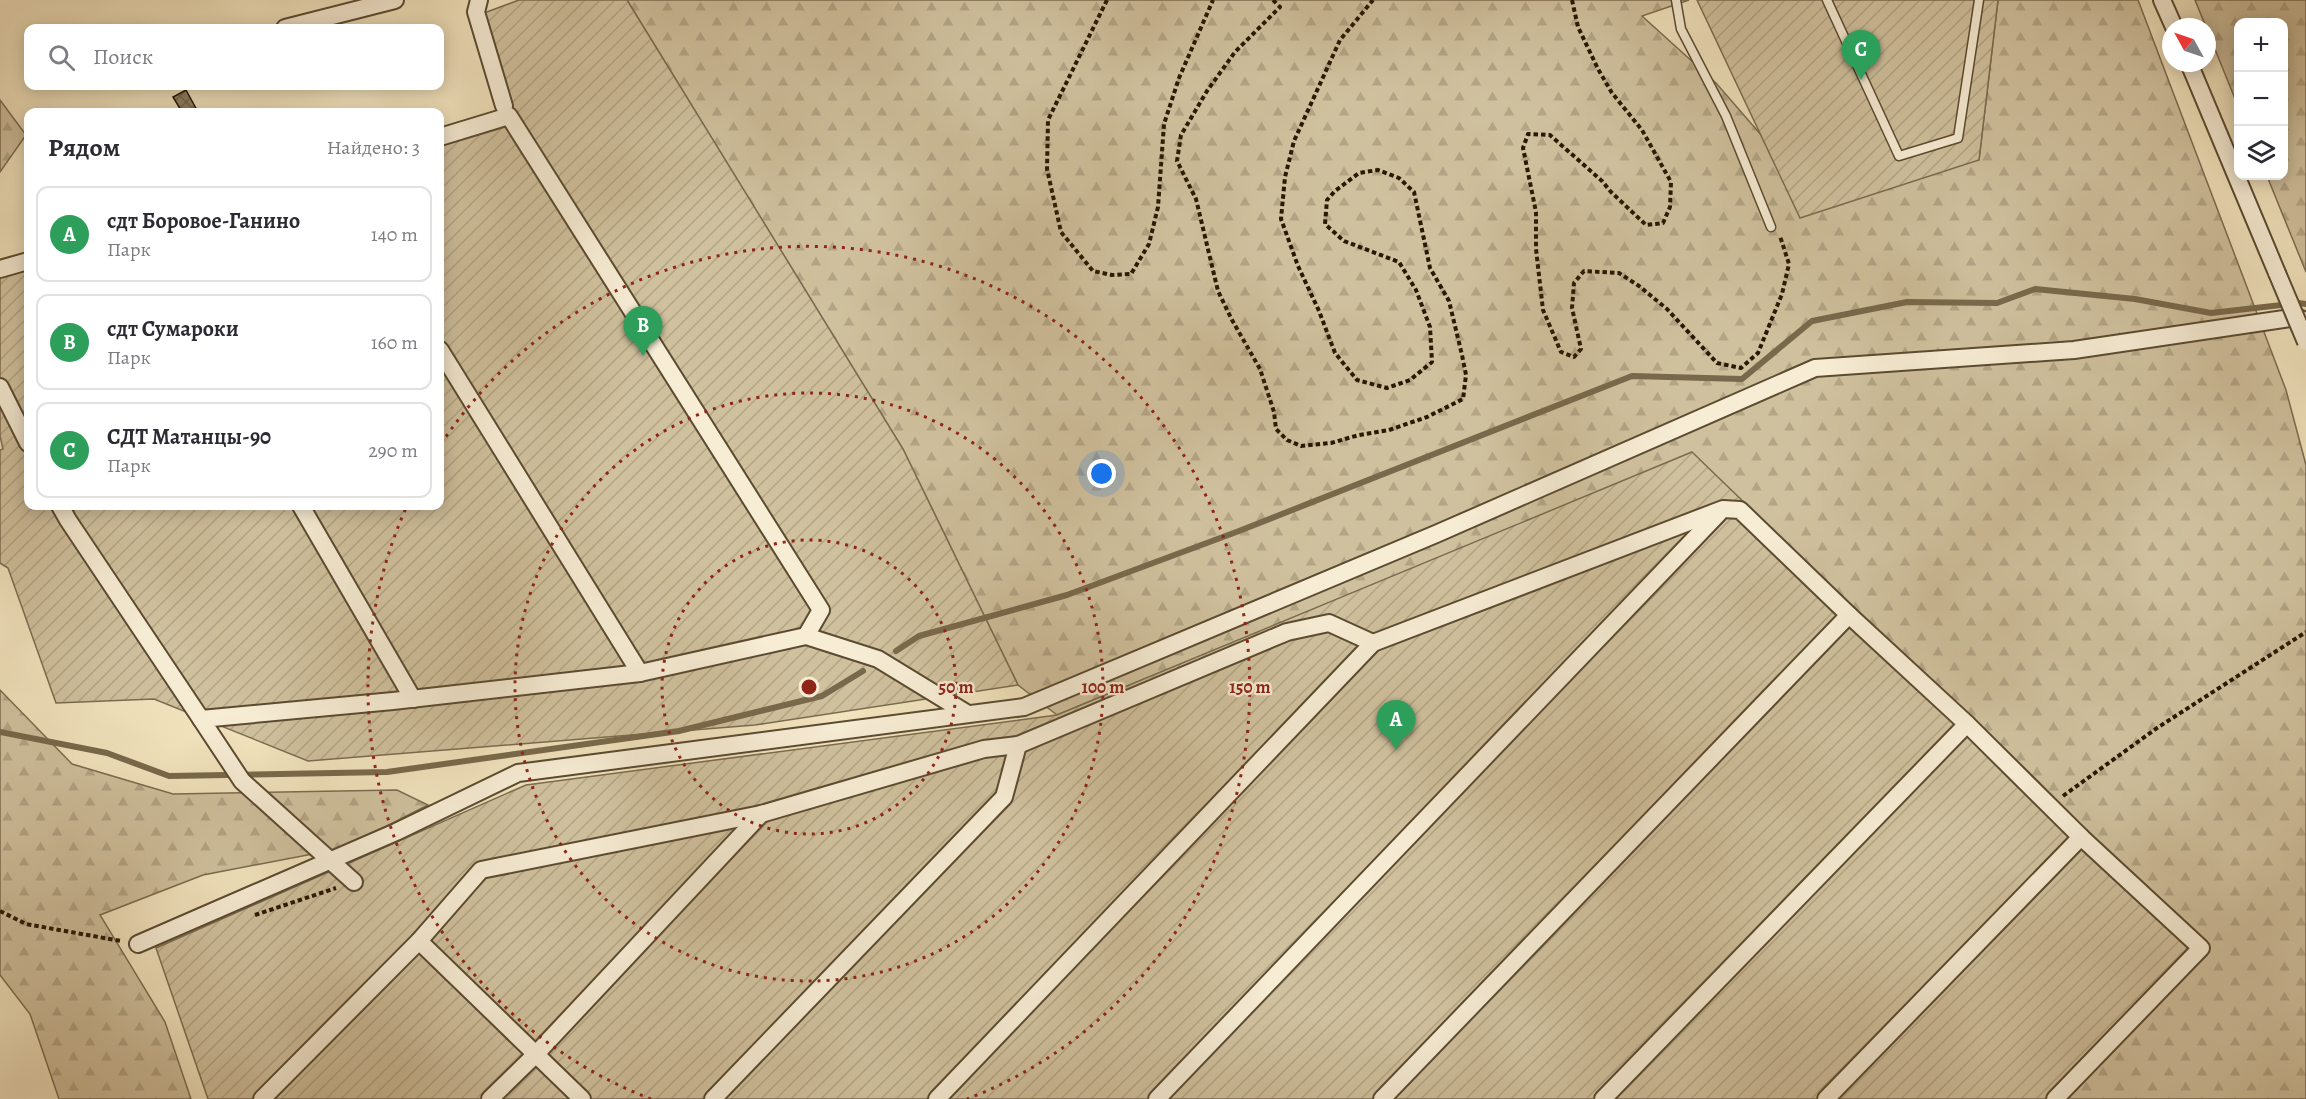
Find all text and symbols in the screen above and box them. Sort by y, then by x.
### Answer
north arrow [2162,18,2216,72]
map controls [2234,18,2288,180]
button: + [2234,18,2288,72]
search box [24,24,444,90]
pin: C [1842,31,1880,80]
icon: search [45,41,78,74]
text: Поиск [93,42,153,72]
button: − [2234,72,2288,126]
button: layers [2234,126,2288,180]
text: Рядом [48,130,120,165]
text: Найдено: 3 [327,134,420,161]
text: сдт Боровое-Ганино [107,206,300,236]
text: A [63,221,76,248]
text: 140 m [371,221,418,248]
text: Парк [107,236,151,263]
pin: B [624,306,662,356]
text: сдт Сумароки [107,314,239,344]
text: B [63,329,76,356]
text: 160 m [371,329,418,356]
text: Парк [107,344,151,371]
text: СДТ Матанцы-90 [107,422,271,452]
text: C [63,437,76,464]
text: 290 m [368,437,418,464]
text: Парк [107,452,151,479]
your location [1087,459,1116,488]
text: 50 m [939,675,973,699]
text: 100 m [1082,675,1124,699]
text: 150 m [1229,675,1271,699]
centre of rings [799,677,819,697]
pin: A [1376,700,1416,750]

